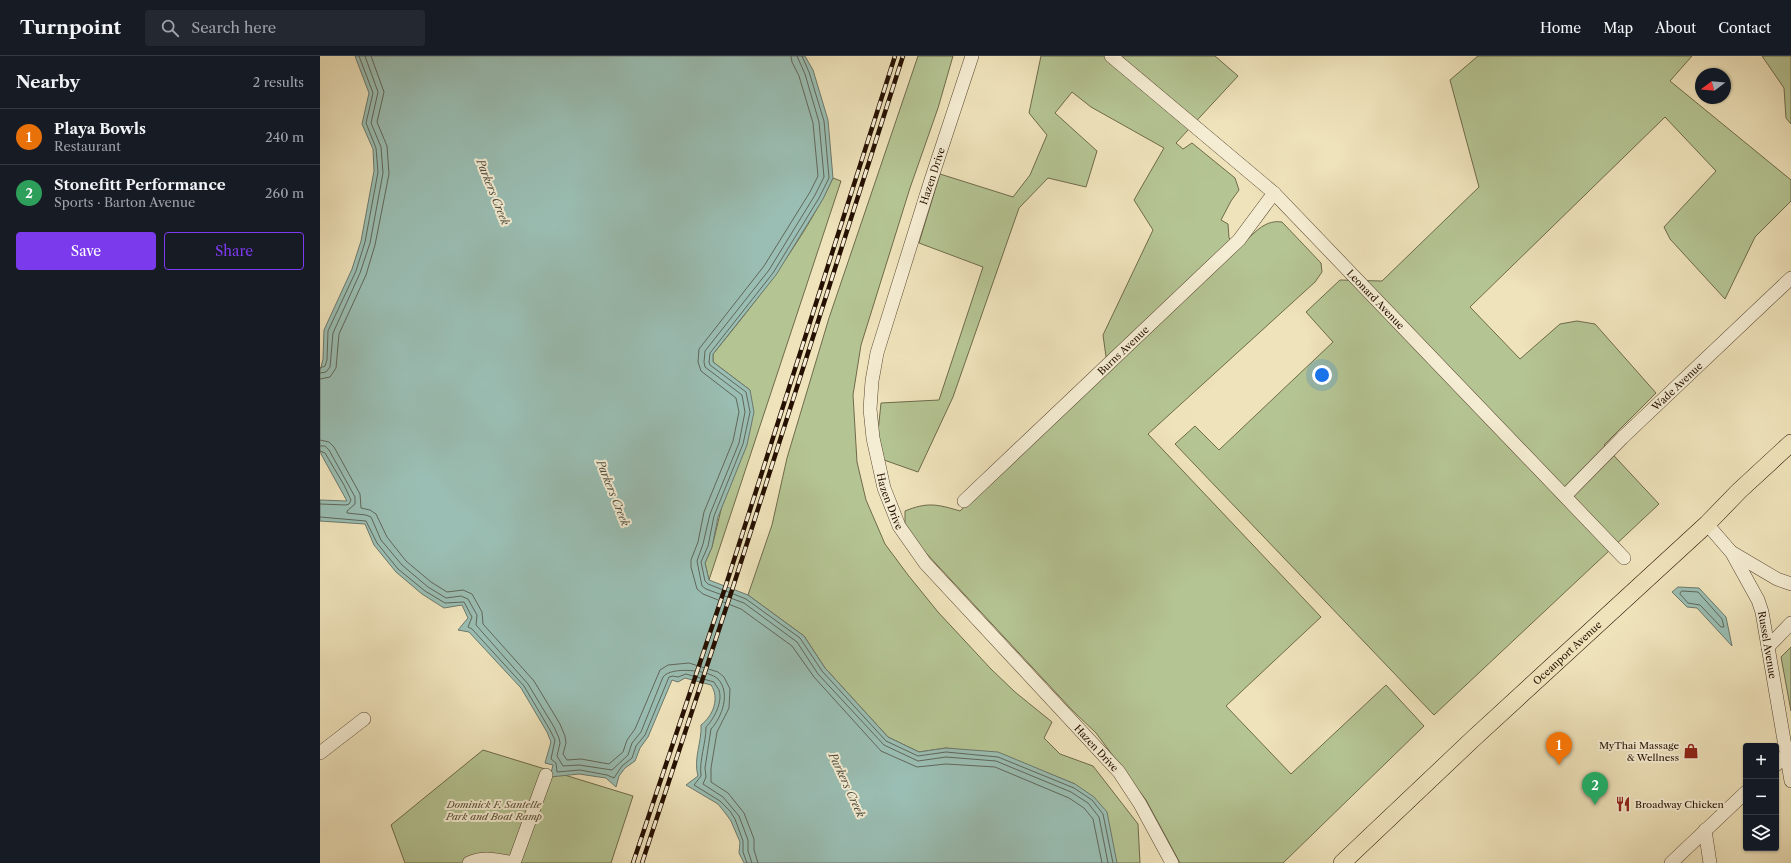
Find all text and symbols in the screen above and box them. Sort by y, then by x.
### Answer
search box [145,10,425,46]
text: Turnpoint [20,16,121,39]
icon: search [159,17,181,39]
text: Search here [191,18,276,37]
text: Home [1540,19,1581,37]
text: Map [1603,19,1633,37]
text: About [1655,19,1696,37]
text: Contact [1718,19,1771,37]
north arrow [1695,68,1731,104]
text: Nearby [16,72,80,92]
text: 2 results [253,74,304,90]
text: Playa Bowls [54,119,146,138]
text: 1 [26,129,32,145]
text: 240 m [265,129,304,145]
text: Restaurant [54,138,121,154]
street label: Hazen Drive [917,146,948,206]
water label: Parkers Creek [473,156,513,227]
text: Stonefitt Performance [54,175,226,194]
text: 2 [25,185,33,201]
text: 260 m [265,185,304,201]
text: Sports · Barton Avenue [54,194,195,210]
button: Save [16,232,156,270]
button: Share [164,232,304,270]
street label: Leonard Avenue [1344,267,1407,332]
street label: Burns Avenue [1095,323,1152,378]
street label: Wade Avenue [1649,359,1706,414]
your location [1312,365,1332,385]
water label: Parkers Creek [593,457,633,528]
street label: Hazen Drive [874,472,906,533]
street label: Russel Avenue [1755,610,1779,680]
street label: Oceanport Avenue [1530,618,1605,688]
street label: Hazen Drive [1071,722,1121,775]
pin: 1 [1546,732,1572,765]
place label: MyThai Massage & Wellness [1599,739,1679,764]
shop icon: MyThai Massage & Wellness [1682,742,1700,760]
map controls [1743,743,1779,851]
button: + [1743,743,1779,779]
water label: Parkers Creek [825,749,868,820]
pin: 2 [1582,772,1608,805]
button: − [1743,779,1779,815]
restaurant icon: Broadway Chicken [1614,795,1632,813]
park label: Dominick F. Santelle Park and Boat Ramp [445,798,543,823]
place label: Broadway Chicken [1635,798,1725,811]
button: layers [1743,815,1779,851]

